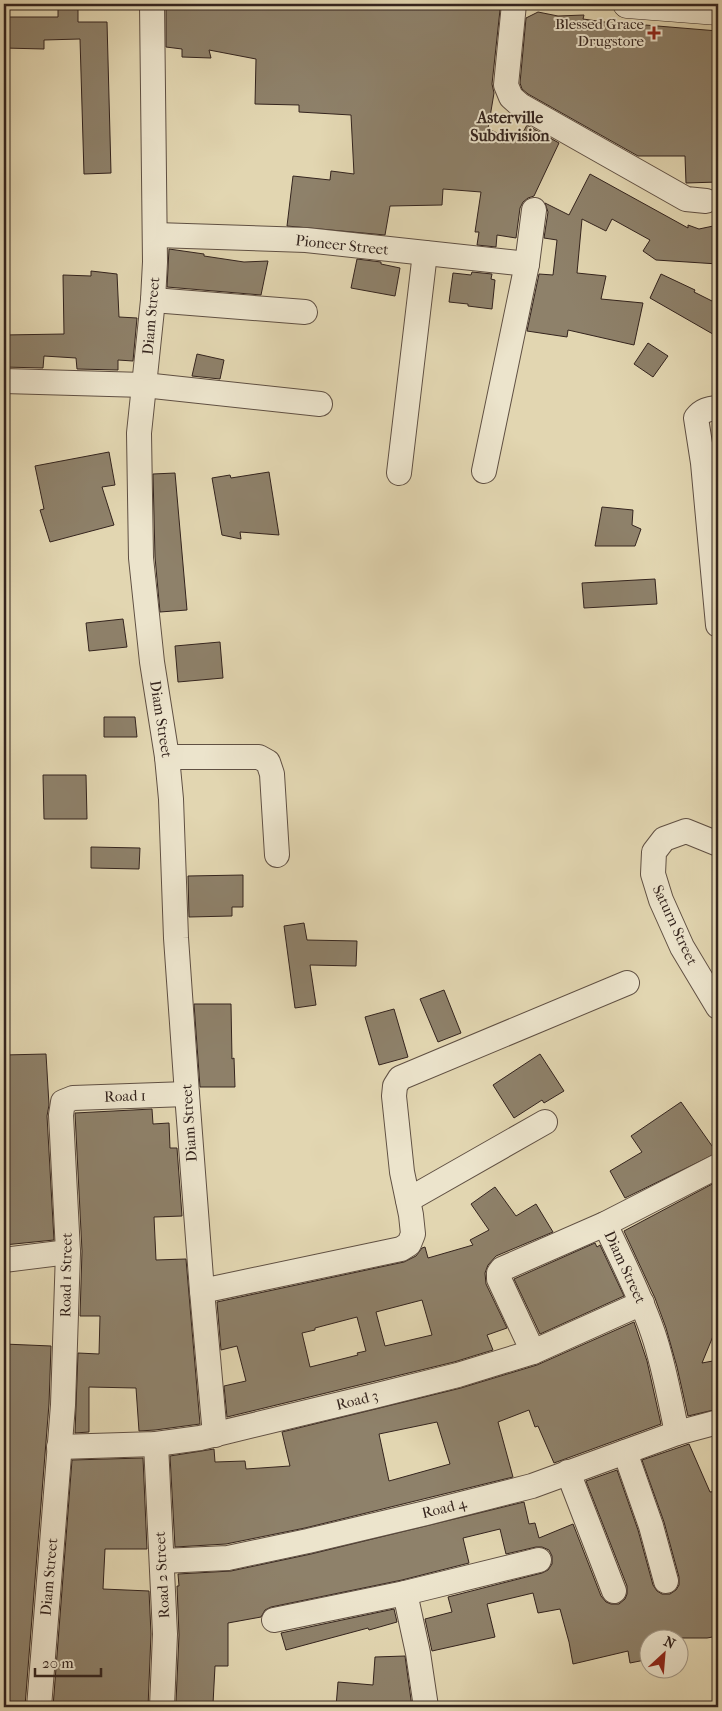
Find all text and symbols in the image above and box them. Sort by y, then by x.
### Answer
place label: Blessed Grace Drugstore [555,15,645,50]
marker: Blessed Grace Drugstore [648,27,660,39]
district label: Asterville Subdivision [470,108,550,145]
street label: Pioneer Street [295,231,390,259]
street label: Diam Street [139,276,163,356]
street label: Diam Street [146,679,176,760]
street label: Saturn Street [649,882,702,969]
street label: Diam Street [177,1083,201,1163]
street label: Road 1 [104,1086,146,1106]
street label: Diam Street [600,1228,650,1307]
street label: Road 1 Street [56,1232,76,1318]
street label: Road 3 [334,1386,380,1414]
street label: Road 4 [420,1493,469,1522]
street label: Road 2 Street [151,1530,173,1619]
street label: Diam Street [37,1537,61,1617]
north arrow [640,1628,690,1678]
text: N [661,1633,678,1653]
scale bar [35,1646,101,1678]
text: 20 m [42,1654,74,1672]

